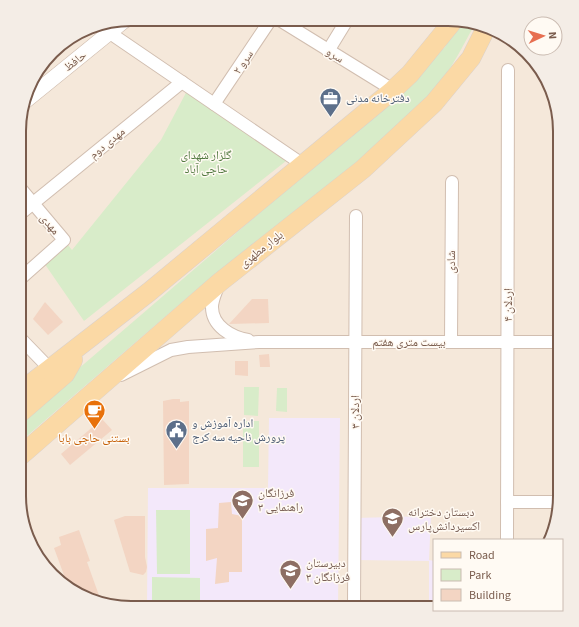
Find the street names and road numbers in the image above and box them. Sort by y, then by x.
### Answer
street label: سرو [322,43,347,68]
street label: حافظ [60,47,91,76]
street label: سرو ۲ [229,47,258,78]
street label: مهدی دوم [86,124,129,163]
street label: مهدی [36,210,64,239]
street label: بلوار مطهری [236,227,287,272]
street label: شادی [443,250,460,274]
street label: اردلان ۴ [500,288,517,322]
street label: بیست متری هفتم [372,334,446,351]
street label: اردلان ۳ [347,395,364,429]

